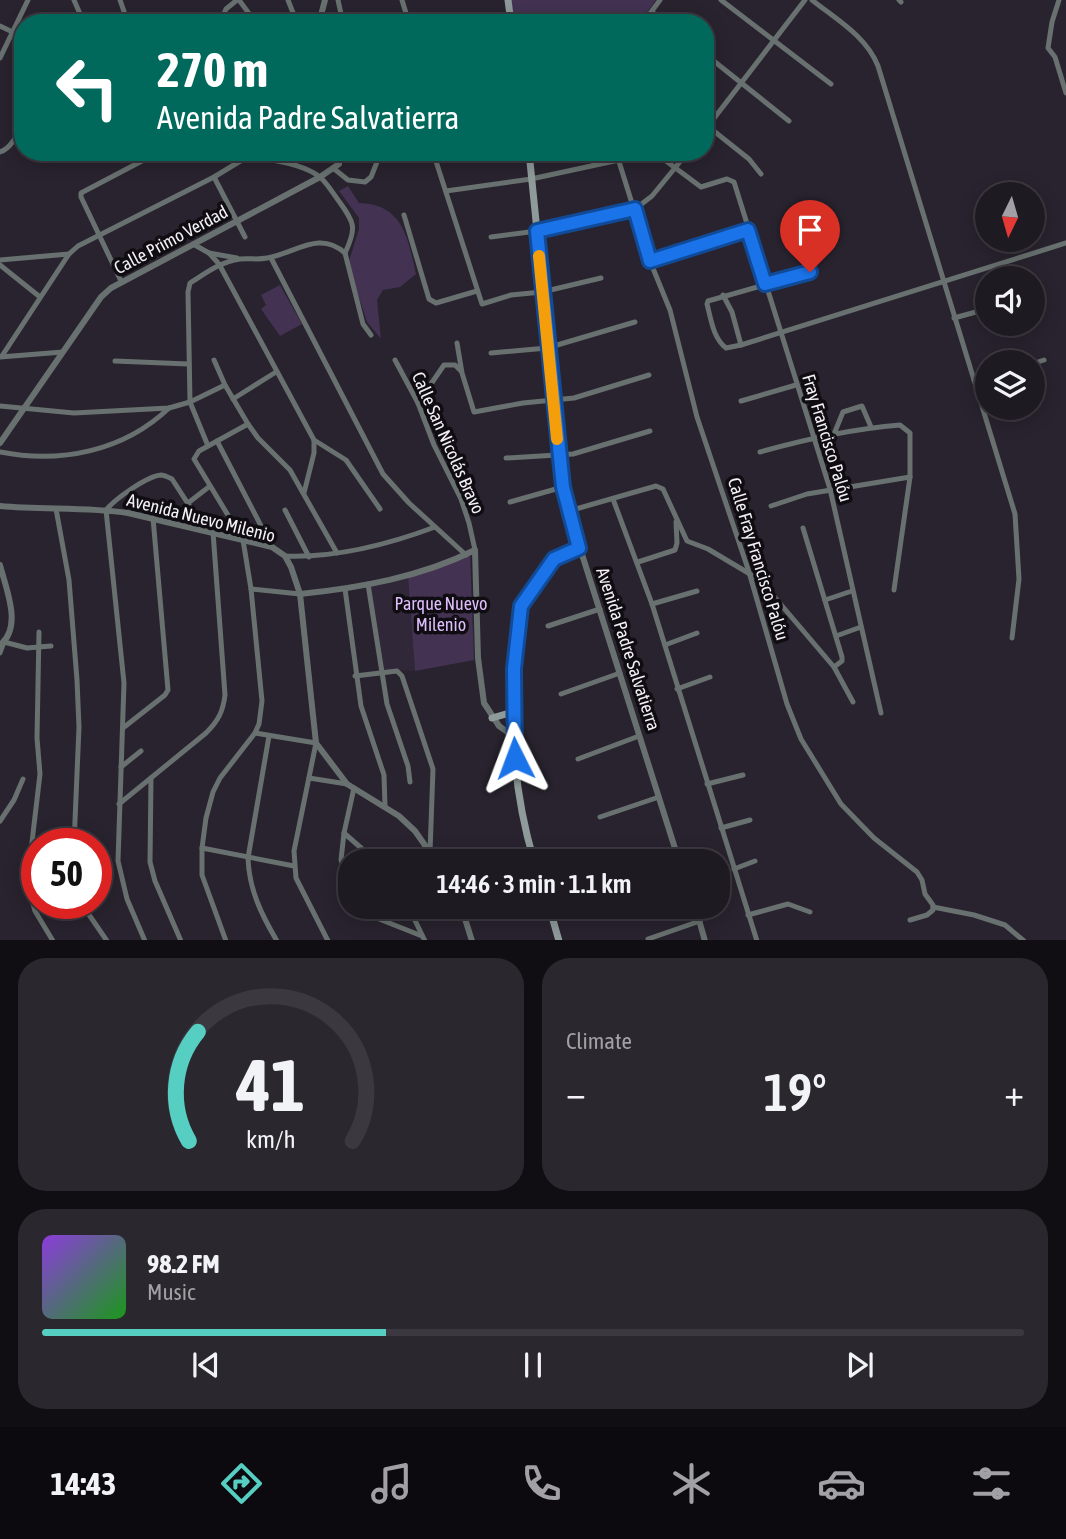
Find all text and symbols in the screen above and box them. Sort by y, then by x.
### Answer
text: 270 m [157,41,268,97]
icon: left [42,42,133,133]
text: Avenida Padre Salvatierra [157,99,459,136]
north arrow [975,182,1045,252]
map controls [975,182,1045,420]
pin [780,200,840,272]
street label: Calle Primo Verdad [110,201,231,278]
icon: arrive [791,211,829,249]
button: sound [975,266,1045,336]
button: layers [975,350,1045,420]
street label: Calle San Nicolás Bravo [408,369,489,517]
street label: Fray Francisco Palóu [798,371,857,504]
street label: Calle Fray Francisco Palóu [724,475,793,643]
street label: Avenida Nuevo Milenio [125,489,278,546]
street label: Avenida Padre Salvatierra [592,565,665,733]
park label: Parque Nuevo Milenio [394,593,488,635]
position arrow [478,721,552,795]
speed limit sign: 50 [21,828,112,919]
text: 14:46 · 3 min · 1.1 km [437,869,631,899]
text: Climate [566,1028,632,1054]
text: 41 [236,1043,305,1126]
text: 19° [763,1062,827,1122]
text: − [566,1071,586,1114]
text: + [1004,1071,1024,1114]
text: km/h [246,1124,296,1152]
text: 98.2 FM [147,1249,220,1279]
text: Music [147,1279,195,1305]
icon: previous [187,1346,225,1384]
icon: pause [514,1346,552,1384]
icon: next [841,1346,879,1384]
icon: directions [217,1459,266,1508]
icon: music [367,1459,416,1508]
icon: phone [517,1459,566,1508]
icon: climate [667,1459,716,1508]
icon: car [817,1459,866,1508]
icon: filters [967,1459,1016,1508]
text: 14:43 [50,1465,116,1502]

